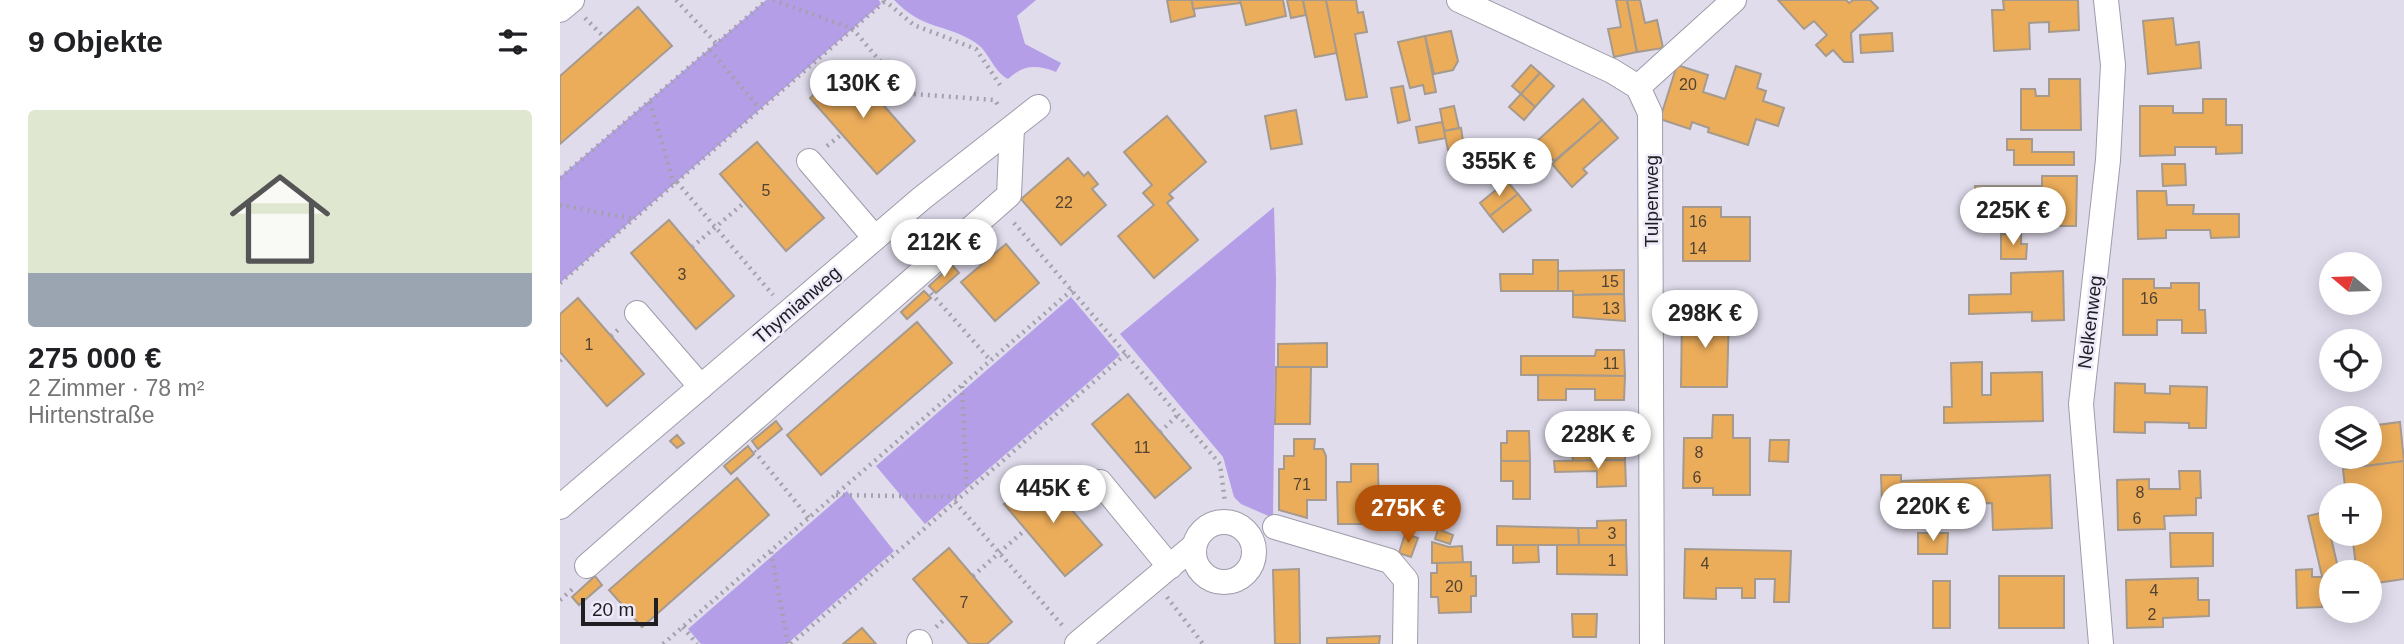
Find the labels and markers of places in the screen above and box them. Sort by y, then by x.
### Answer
pin: 130K € [806,60,920,120]
pin: 355K € [1442,138,1556,198]
pin: 225K € [1956,188,2070,247]
pin: 212K € [887,219,1001,279]
pin: 298K € [1648,290,1762,350]
pin: 228K € [1541,412,1655,471]
pin: 445K € [996,466,1110,525]
pin: 220K € [1876,484,1990,543]
pin: 275K € [1351,486,1465,545]

